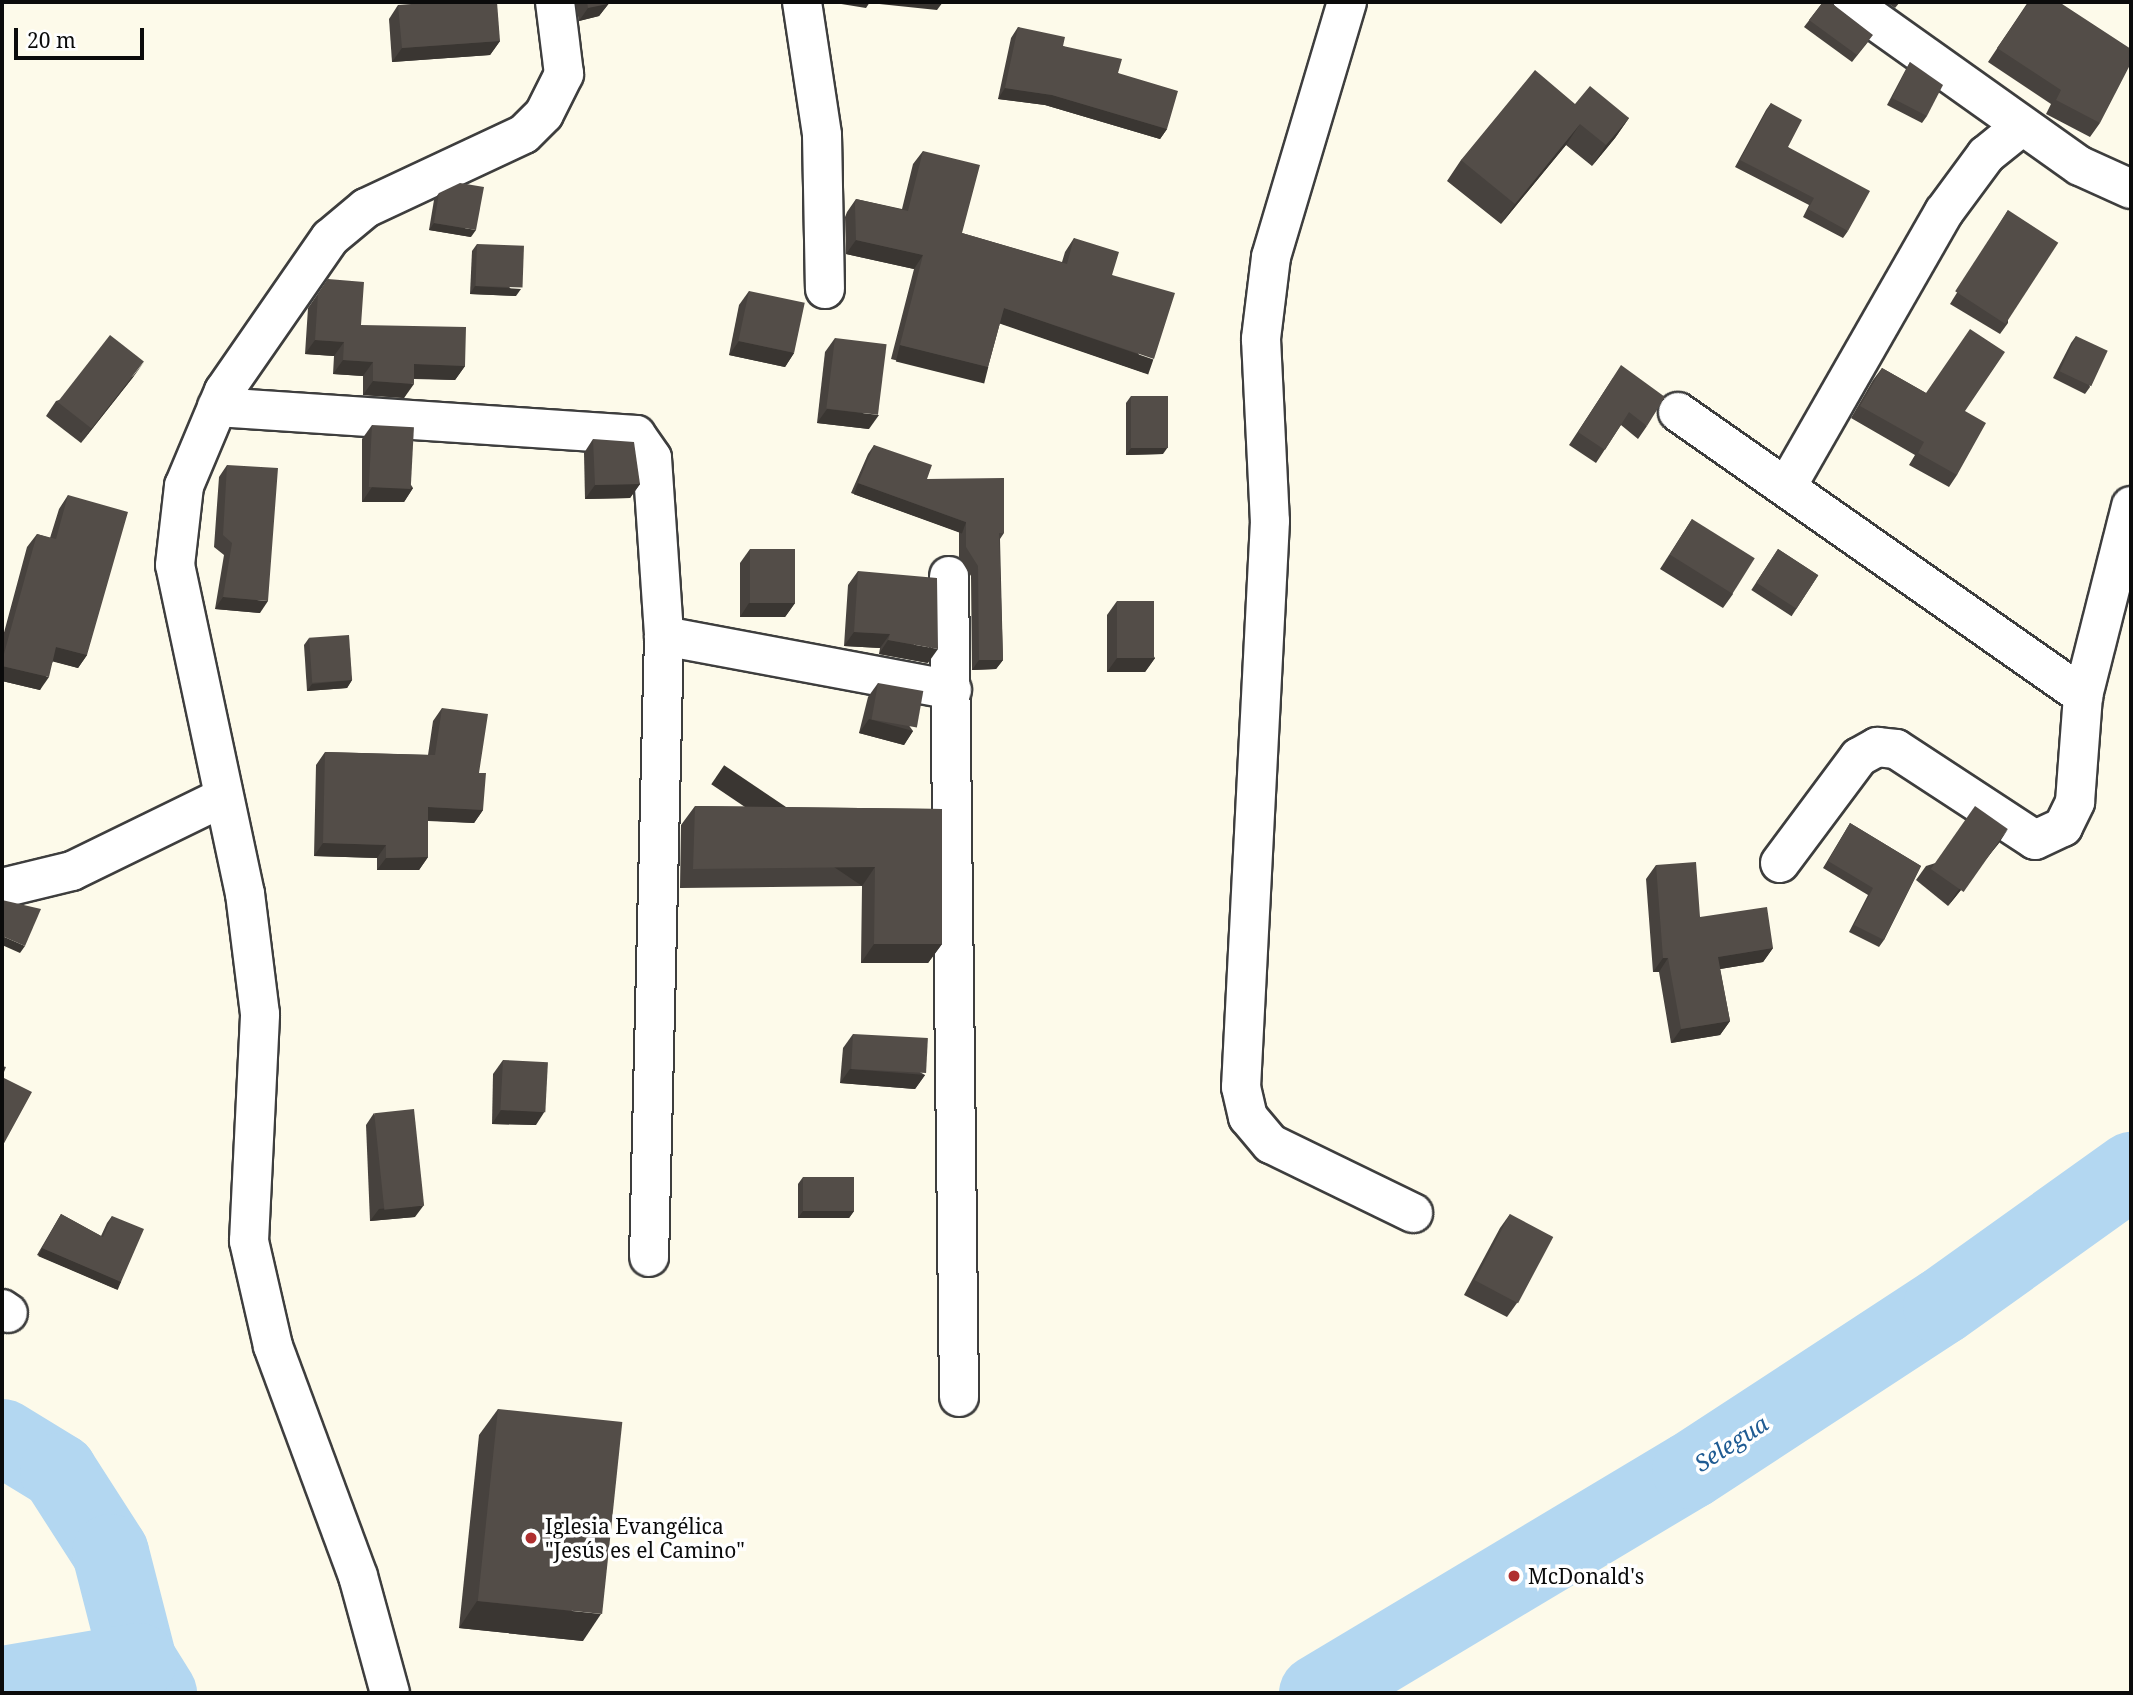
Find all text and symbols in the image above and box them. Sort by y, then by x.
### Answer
scale bar [18,14,147,58]
text: 20 m [27,26,76,54]
water label: Selegua [1689,1409,1773,1477]
place label: Iglesia Evangélica "Jesús es el Camino" [545,1513,745,1563]
marker: Iglesia Evangélica "Jesús es el Camino" [523,1530,539,1546]
place label: McDonald's [1528,1563,1644,1589]
marker: McDonald's [1506,1568,1522,1584]

